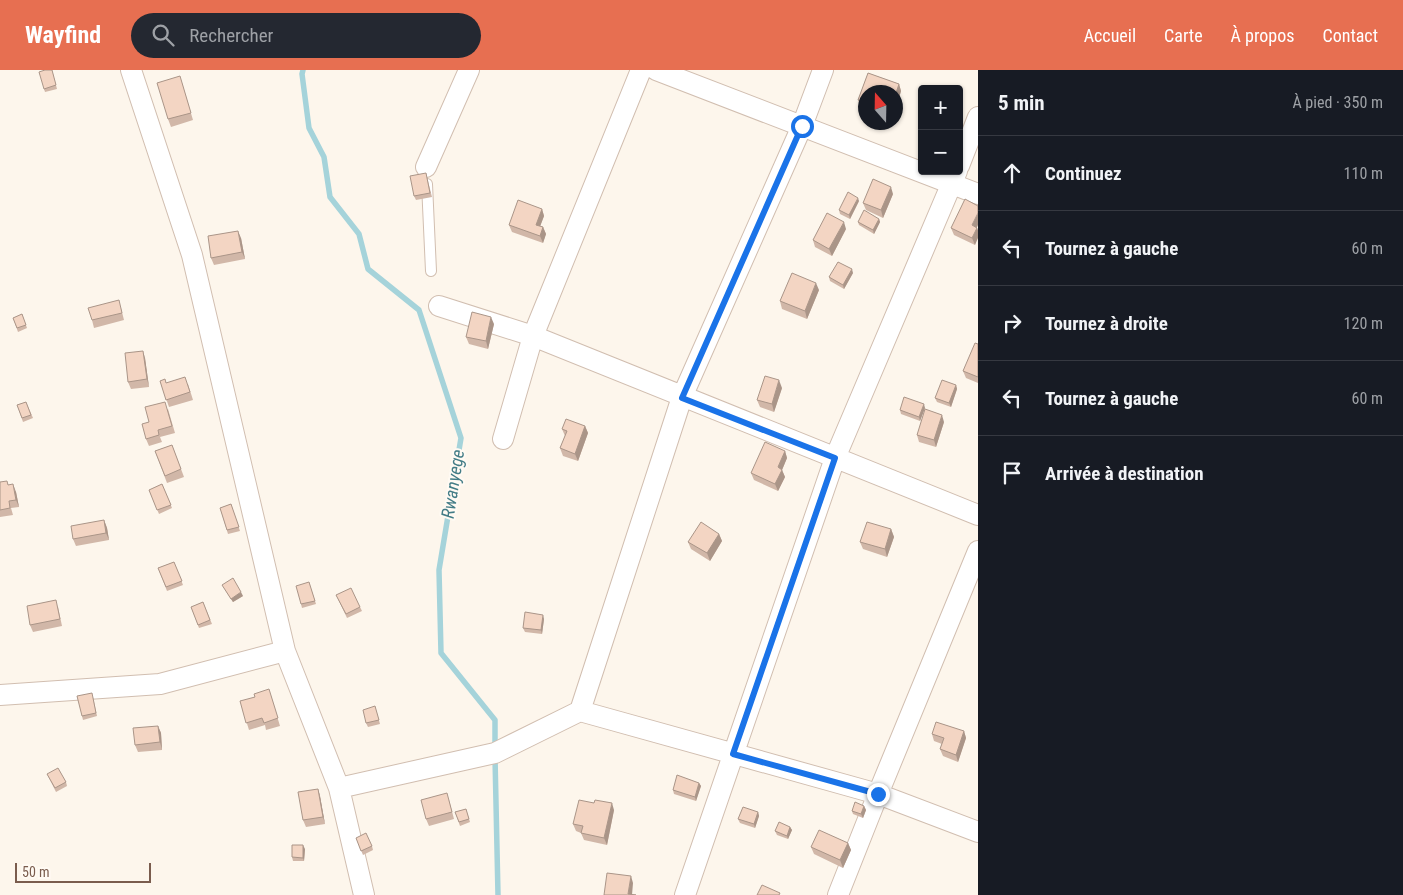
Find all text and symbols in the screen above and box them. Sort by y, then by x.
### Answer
search box [131,13,481,58]
text: Wayfind [25,21,101,49]
icon: search [149,21,177,49]
text: Rechercher [189,24,273,47]
text: Accueil [1084,25,1136,46]
text: Carte [1164,25,1203,46]
text: À propos [1231,25,1294,46]
text: Contact [1322,25,1378,46]
north arrow [858,85,903,130]
map controls [918,85,963,175]
button: + [918,85,963,130]
text: 5 min [998,91,1045,115]
text: À pied · 350 m [1292,93,1383,112]
route start [791,115,814,138]
button: − [918,130,963,175]
icon: ahead [998,159,1026,187]
text: Continuez [1045,162,1122,185]
text: 110 m [1344,164,1383,183]
icon: left [998,234,1026,262]
text: Tournez à gauche [1045,237,1178,260]
text: 60 m [1351,239,1383,258]
icon: right [998,309,1026,337]
text: Tournez à droite [1045,312,1168,335]
text: 120 m [1344,314,1383,333]
icon: left [998,384,1026,412]
text: Tournez à gauche [1045,387,1178,410]
text: 60 m [1351,389,1383,408]
water label: Rwanyege [437,448,468,520]
icon: arrive [998,459,1026,487]
text: Arrivée à destination [1045,462,1204,485]
route end [867,783,890,806]
scale bar [15,860,151,883]
text: 50 m [22,864,50,880]

